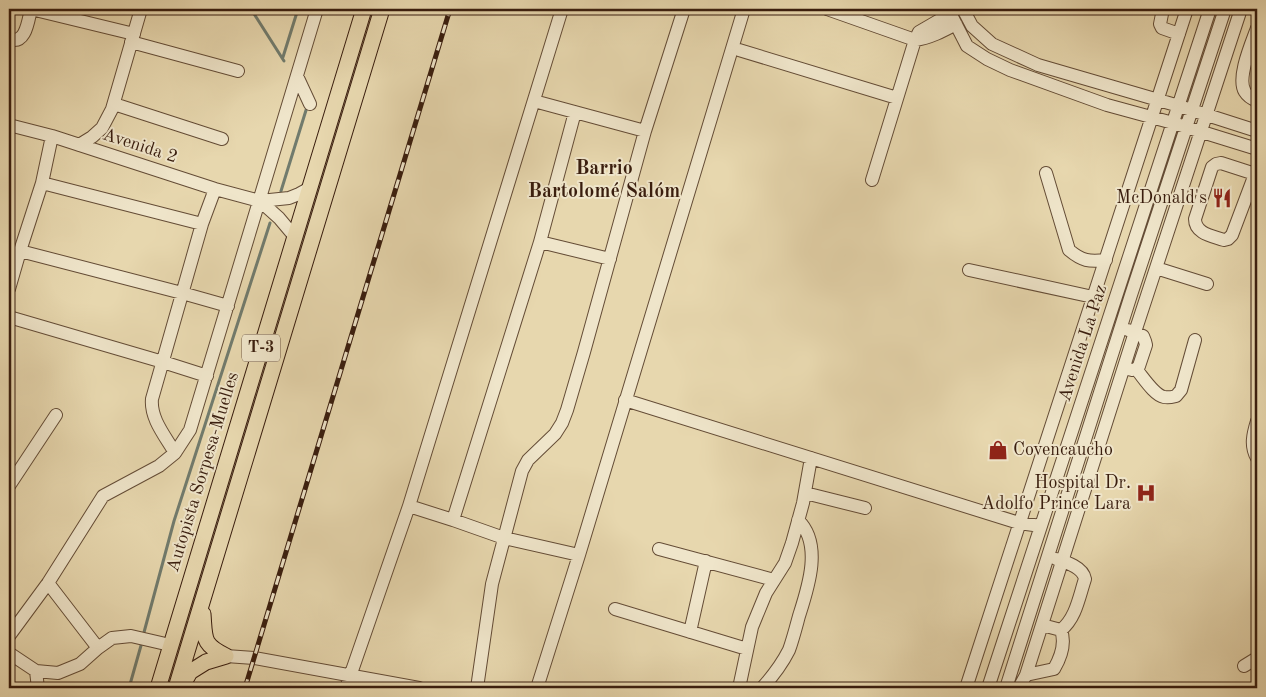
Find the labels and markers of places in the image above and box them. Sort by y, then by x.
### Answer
restaurant icon: McDonald's [1211,187,1233,209]
place label: McDonald's [1116,189,1207,207]
shop icon: Covencaucho [987,439,1009,461]
place label: Covencaucho [1013,441,1113,459]
place label: Hospital Dr. Adolfo Prince Lara [982,474,1131,513]
hospital icon: Hospital Dr. Adolfo Prince Lara [1135,482,1157,504]

